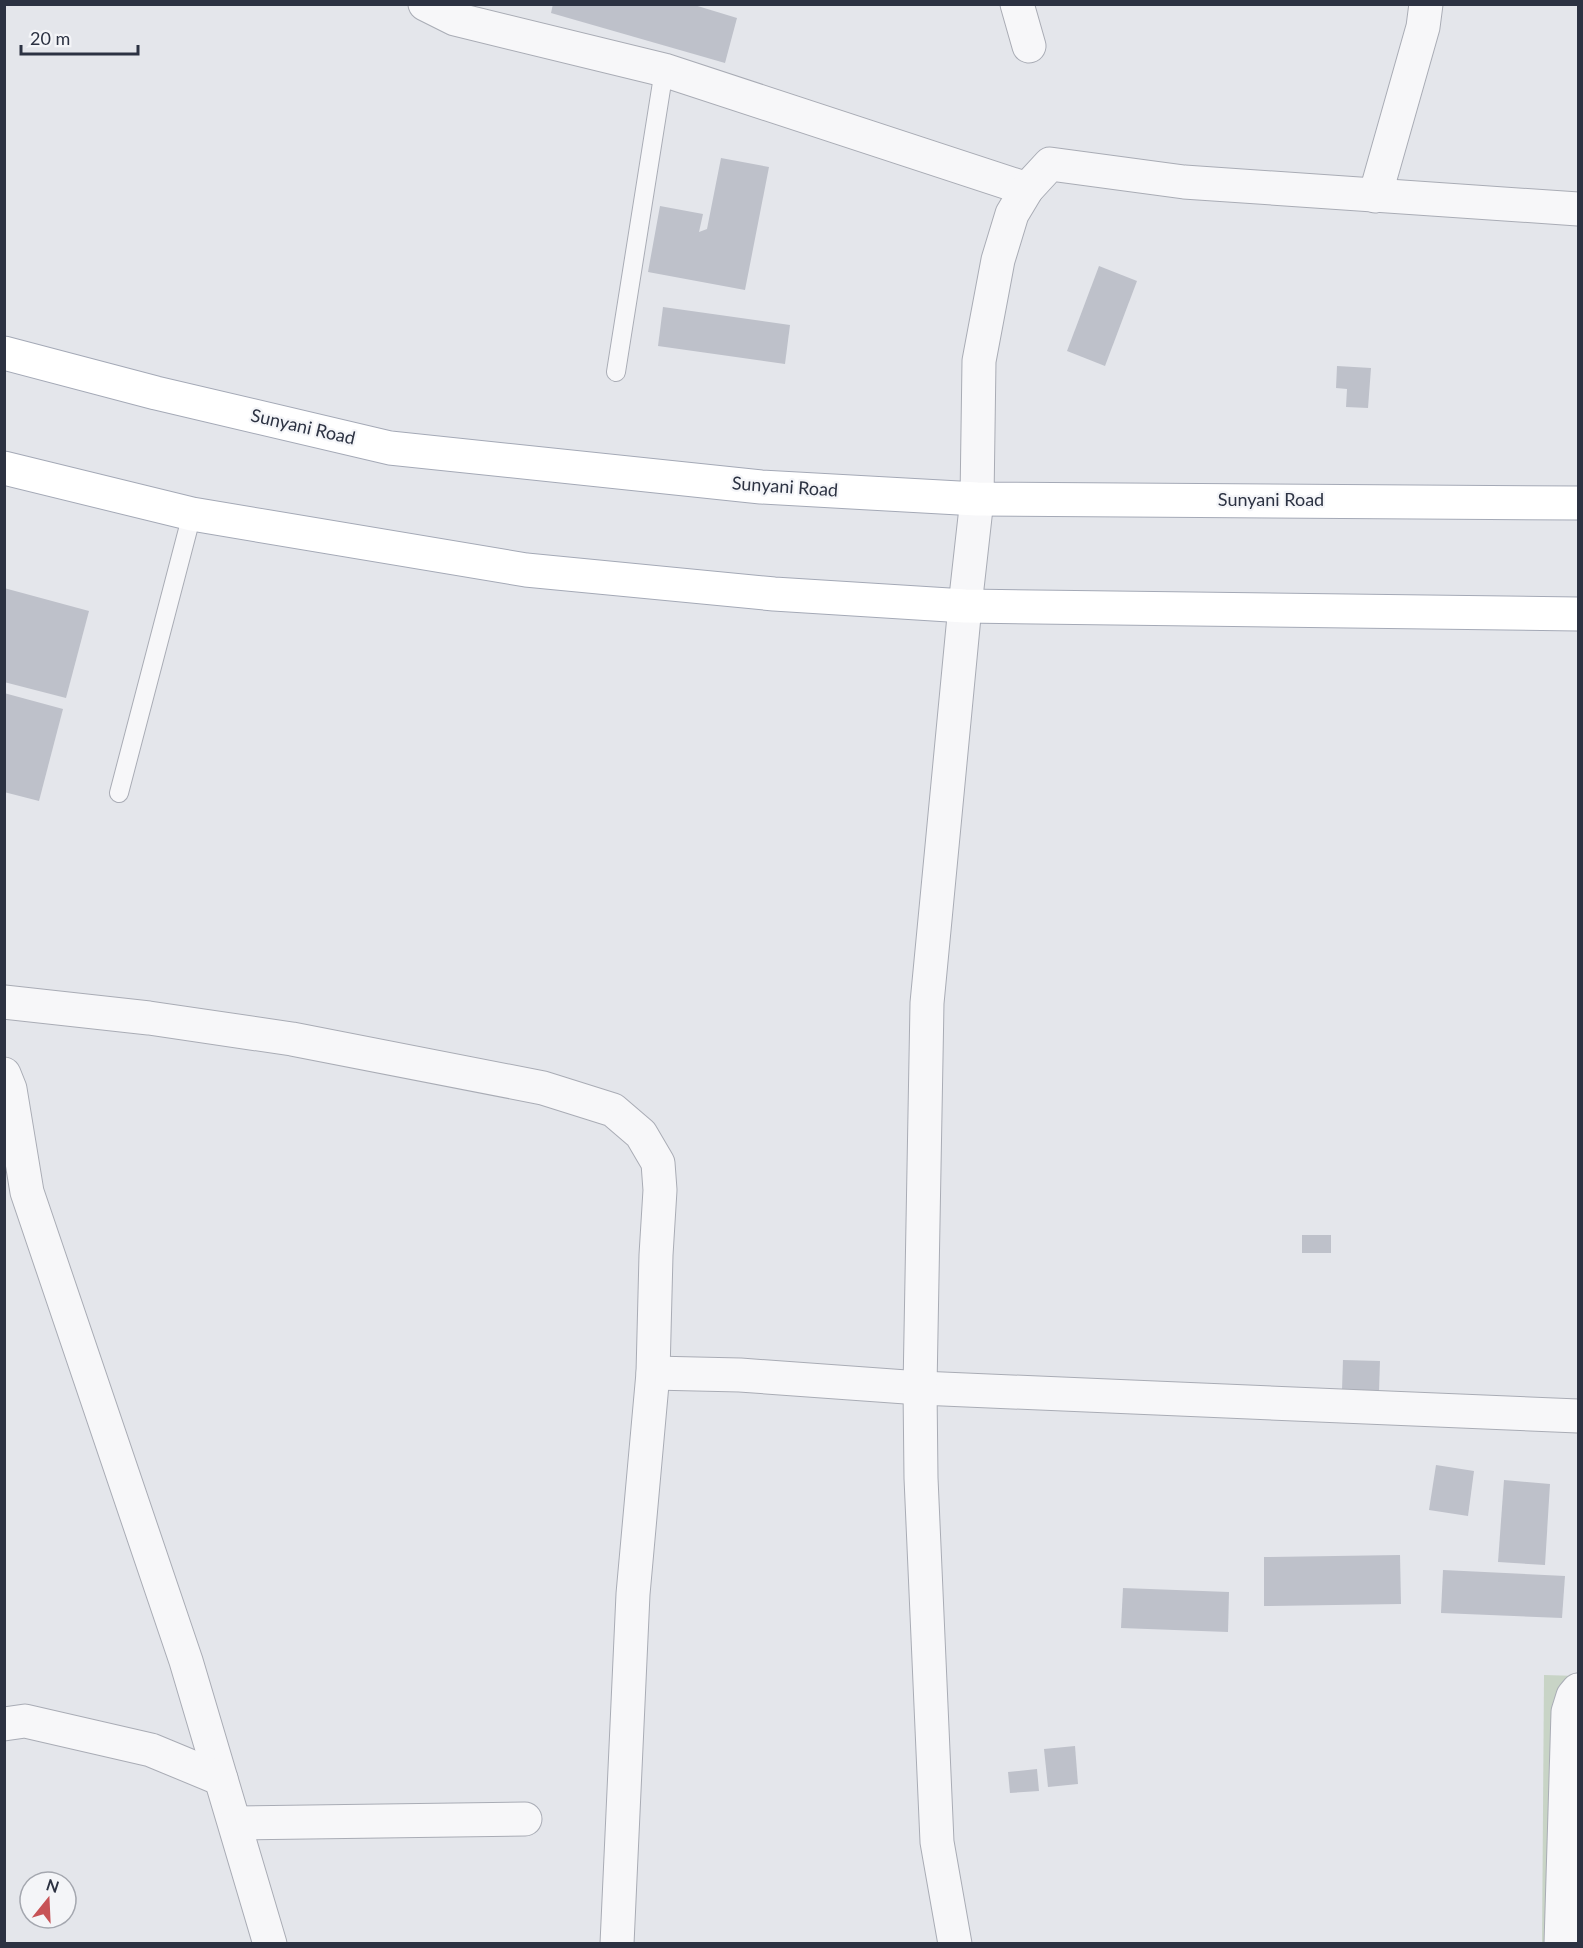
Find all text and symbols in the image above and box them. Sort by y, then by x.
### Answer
scale bar [21,18,138,56]
text: 20 m [30,27,70,49]
street label: Sunyani Road [249,403,358,449]
street label: Sunyani Road [731,471,839,501]
street label: Sunyani Road [1218,488,1324,510]
north arrow [18,1870,78,1930]
text: N [44,1874,62,1896]

